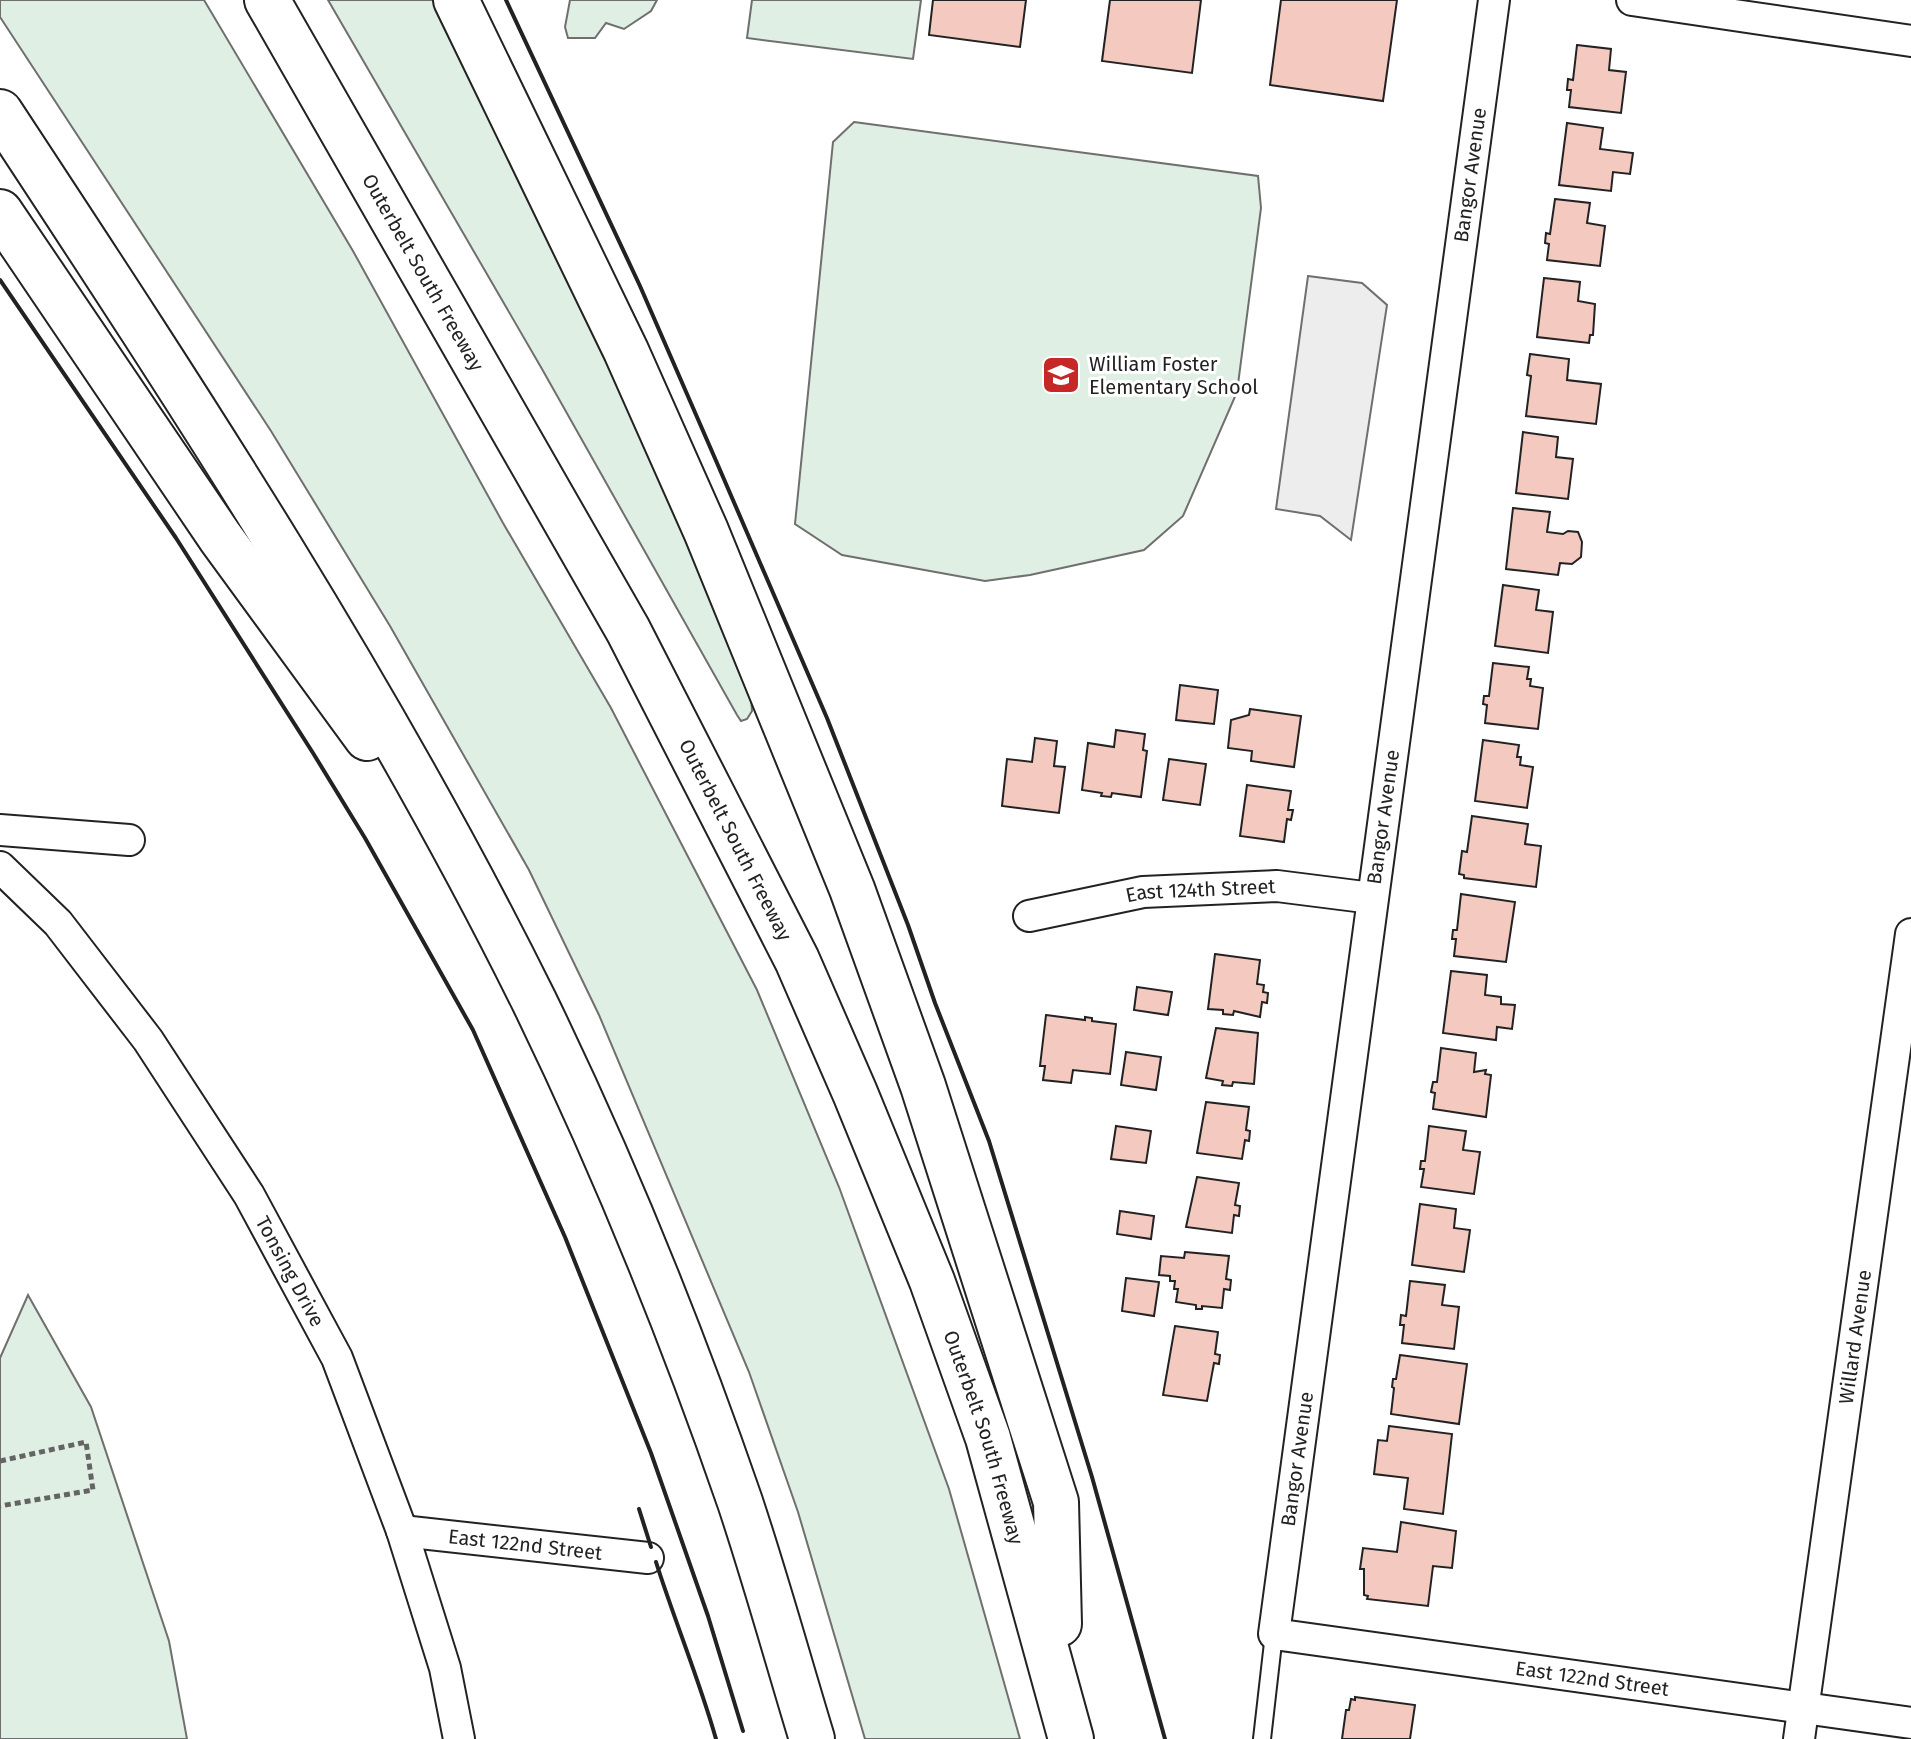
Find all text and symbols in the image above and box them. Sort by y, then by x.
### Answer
street label: Bangor Avenue [1449,106,1491,244]
street label: Outerbelt South Freeway [357,170,489,375]
place label: William Foster Elementary School [1089,352,1258,399]
school or university icon: William Foster Elementary School [1040,354,1082,396]
street label: Outerbelt South Freeway [674,735,797,945]
street label: Bangor Avenue [1362,748,1404,886]
street label: East 124th Street [1123,874,1277,907]
street label: Tonsing Drive [251,1212,330,1331]
street label: Willard Avenue [1834,1268,1876,1406]
street label: Outerbelt South Freeway [939,1327,1029,1547]
street label: Bangor Avenue [1276,1390,1318,1528]
street label: East 122nd Street [447,1524,604,1565]
street label: East 122nd Street [1514,1656,1671,1701]

